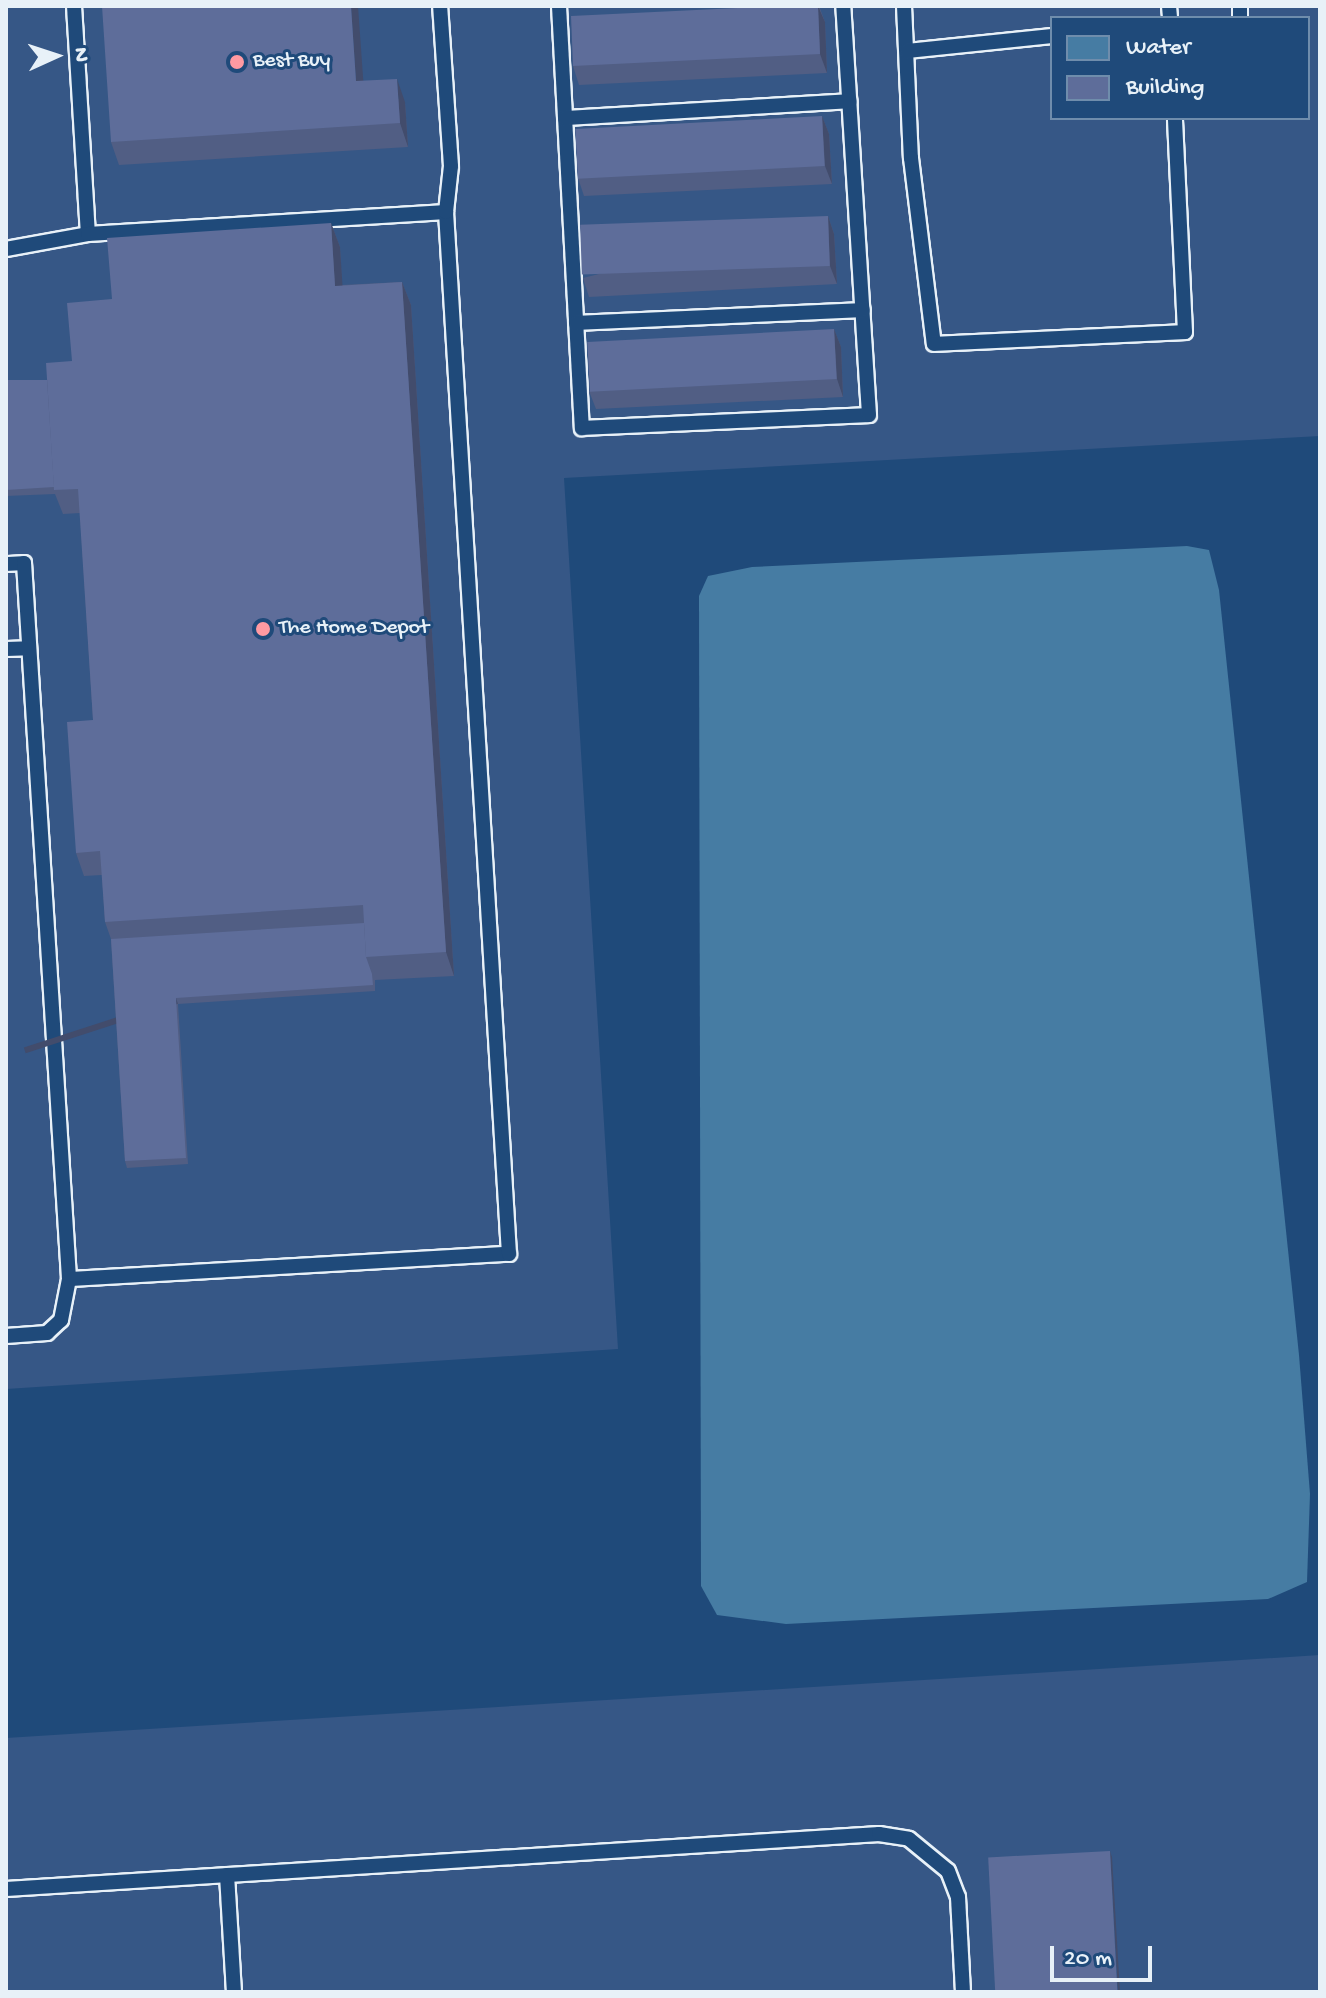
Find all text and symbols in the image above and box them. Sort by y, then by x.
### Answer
north arrow [16,16,96,96]
legend [1050,16,1310,120]
text: Water [1126,34,1190,63]
text: N [67,47,93,63]
place label: Best Buy [253,49,330,75]
marker: Best Buy [228,53,246,71]
text: Building [1126,74,1204,103]
place label: The Home Depot [279,616,429,642]
marker: The Home Depot [254,620,272,638]
scale bar [1054,1930,1156,1980]
text: 20 m [1064,1945,1112,1974]

